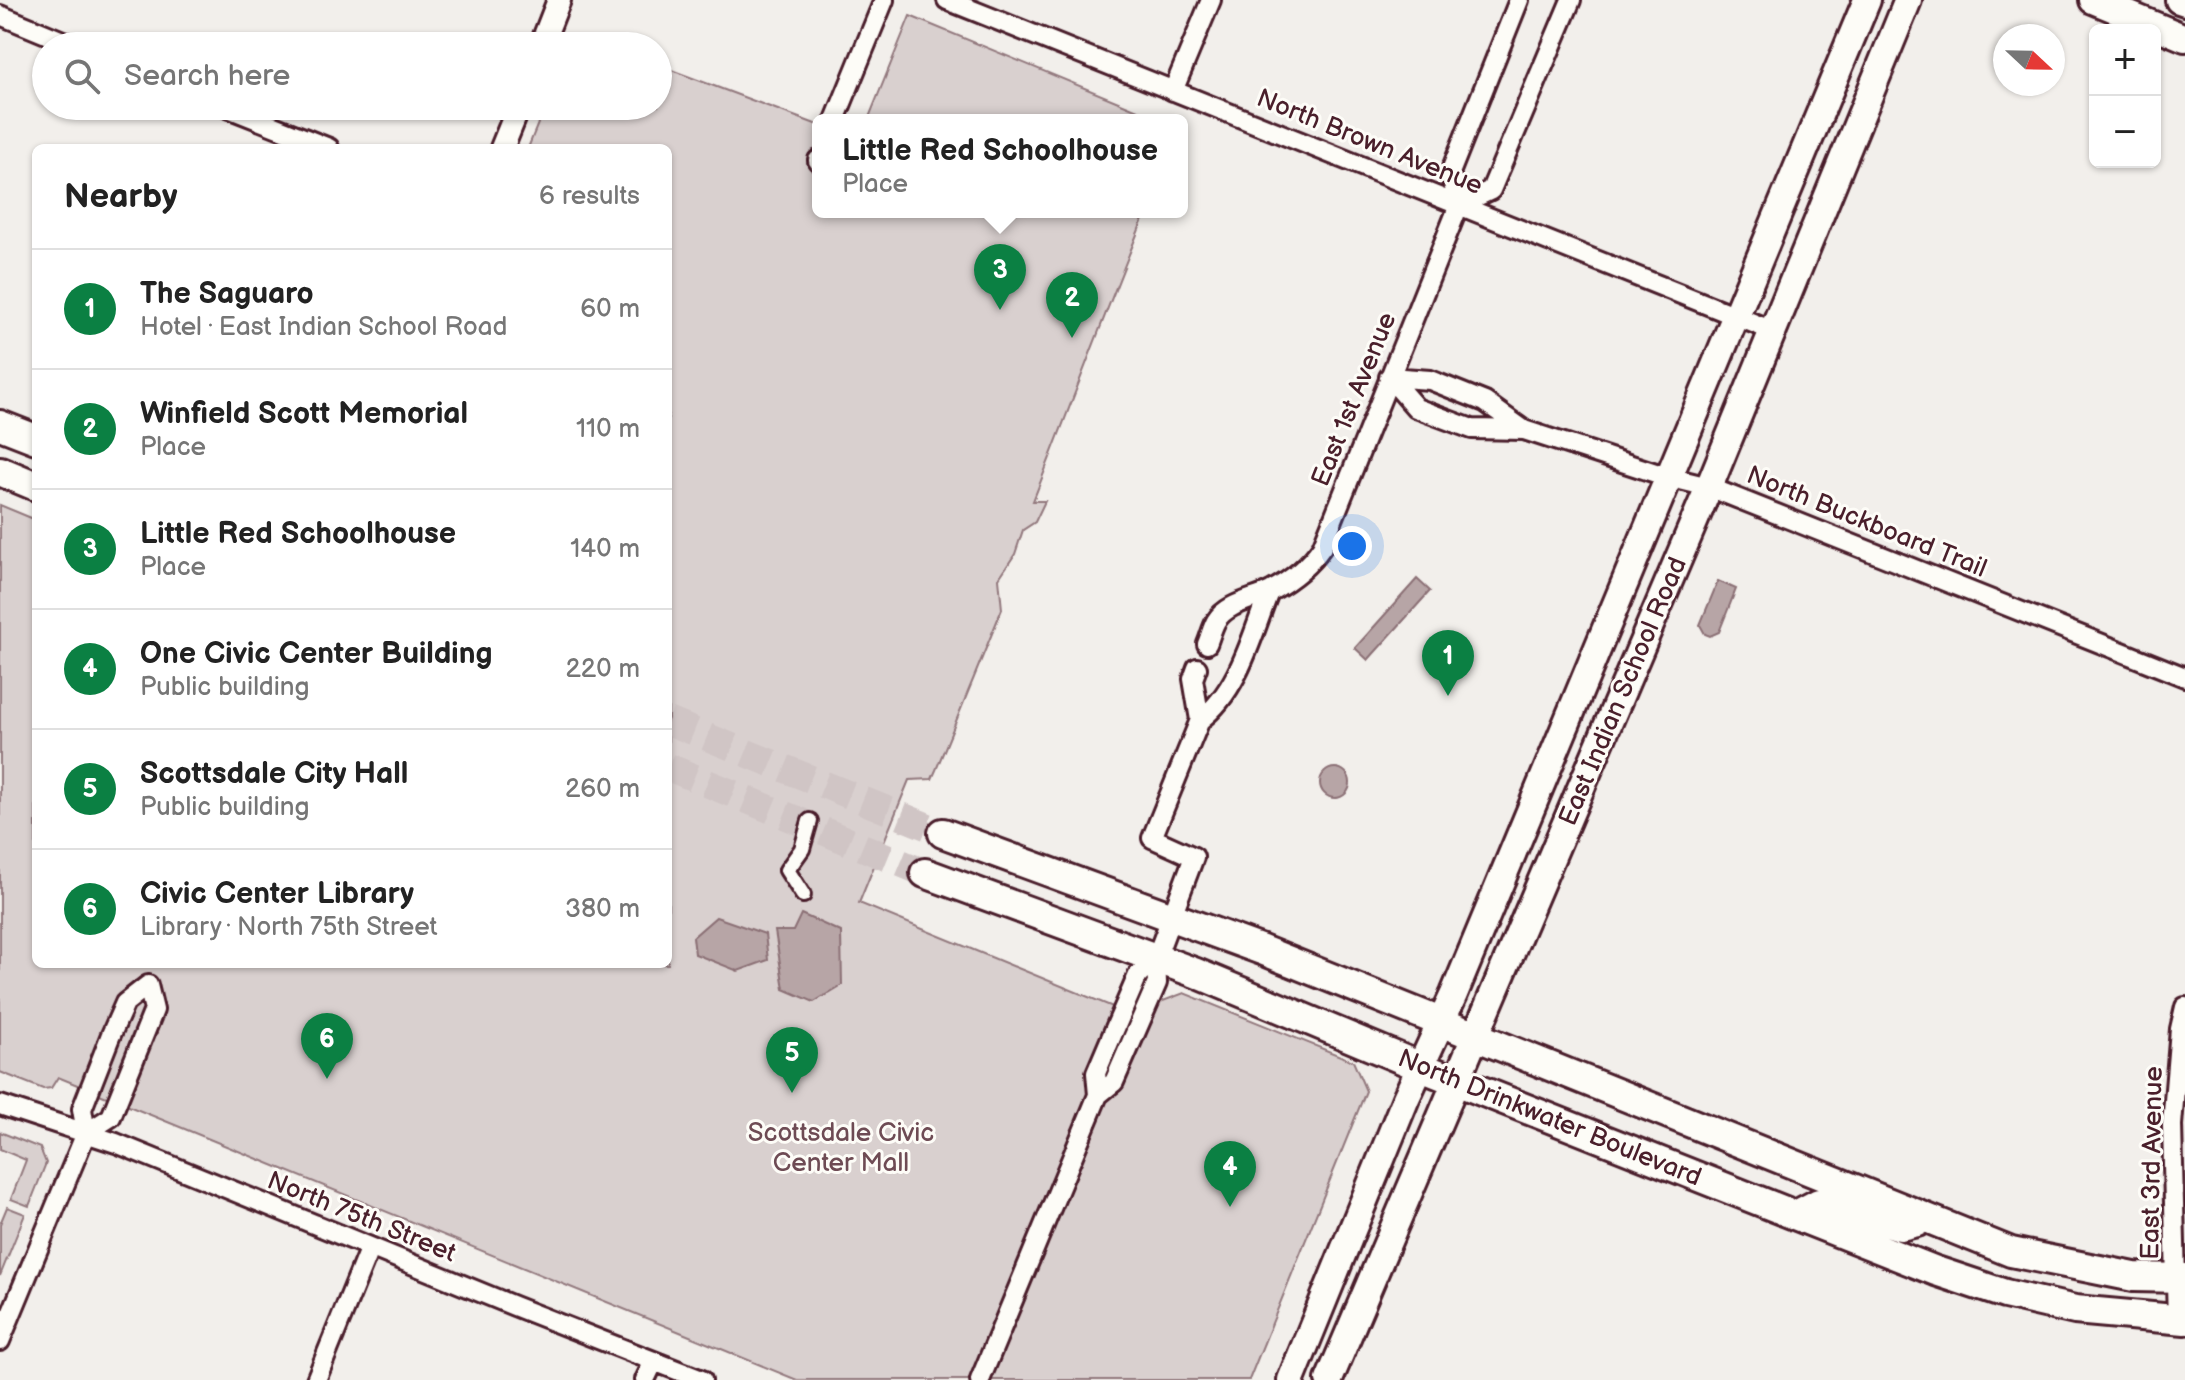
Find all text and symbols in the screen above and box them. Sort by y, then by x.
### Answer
north arrow [1993,24,2065,96]
map controls [2089,24,2161,168]
button: + [2089,24,2161,96]
search box [32,32,672,120]
icon: search [60,54,104,98]
text: Search here [124,58,290,94]
street label: North Brown Avenue [1252,83,1487,202]
button: − [2089,96,2161,168]
popup [812,114,1188,218]
text: Little Red Schoolhouse [842,133,1158,169]
text: Place [842,169,908,200]
text: Nearby [64,176,178,217]
text: 6 results [539,181,640,212]
pin: 3 [974,244,1026,310]
pin: 2 [1046,272,1098,338]
text: The Saguaro [140,276,314,312]
text: 1 [85,294,95,325]
text: 60 m [580,294,640,325]
street label: East 1st Avenue [1305,308,1403,491]
text: Hotel · East Indian School Road [140,312,507,343]
text: Winfield Scott Memorial [140,396,468,432]
text: 2 [82,414,98,445]
text: 110 m [576,414,640,445]
text: Place [140,432,206,463]
street label: North Buckboard Trail [1742,460,1991,585]
text: Little Red Schoolhouse [140,516,456,552]
your location [1332,526,1372,566]
text: 3 [82,534,98,565]
text: 140 m [570,534,640,565]
text: Place [140,552,206,583]
street label: East Indian School Road [1553,553,1694,830]
pin: 1 [1422,630,1474,696]
text: One Civic Center Building [140,636,492,672]
text: 4 [82,654,98,685]
text: 220 m [566,654,640,685]
text: Public building [140,672,309,703]
text: Scottsdale City Hall [140,756,408,792]
text: 5 [82,774,98,805]
text: 260 m [565,774,640,805]
text: Public building [140,792,309,823]
text: Civic Center Library [140,876,414,912]
text: 6 [82,894,98,925]
text: 380 m [565,894,640,925]
text: Library · North 75th Street [140,912,438,943]
pin: 6 [301,1013,353,1079]
pin: 5 [766,1027,818,1093]
street label: North Drinkwater Boulevard [1393,1043,1706,1194]
street label: East 3rd Avenue [2135,1066,2170,1260]
park label: Scottsdale Civic Center Mall [748,1118,934,1179]
pin: 4 [1204,1141,1256,1207]
street label: North 75th Street [263,1165,460,1269]

